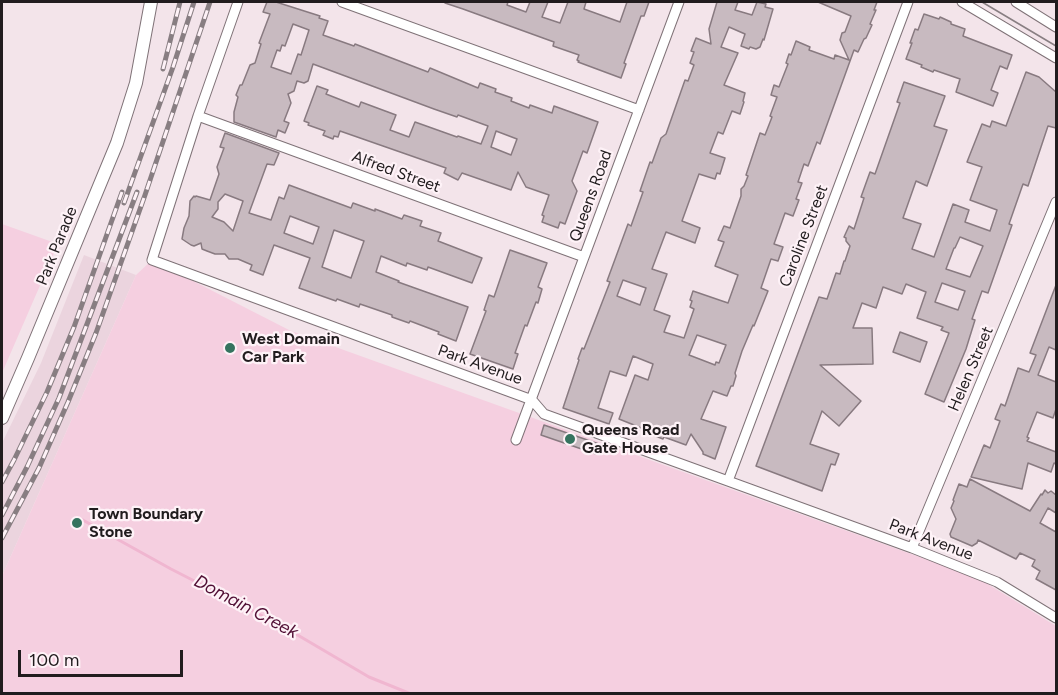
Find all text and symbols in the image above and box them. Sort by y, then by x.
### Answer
street label: Alfred Street [349,147,443,197]
street label: Queens Road [566,148,616,244]
street label: Caroline Street [776,182,832,290]
street label: Park Parade [32,204,82,288]
street label: Helen Street [944,324,998,414]
place label: West Domain Car Park [242,329,340,367]
marker: West Domain Car Park [223,341,237,355]
street label: Park Avenue [435,341,525,389]
place label: Queens Road Gate House [582,420,679,458]
marker: Queens Road Gate House [563,432,577,446]
place label: Town Boundary Stone [89,504,203,542]
street label: Park Avenue [886,515,976,565]
marker: Town Boundary Stone [70,516,84,530]
water label: Domain Creek [190,570,302,644]
scale bar [21,638,186,676]
text: 100 m [29,649,79,671]

